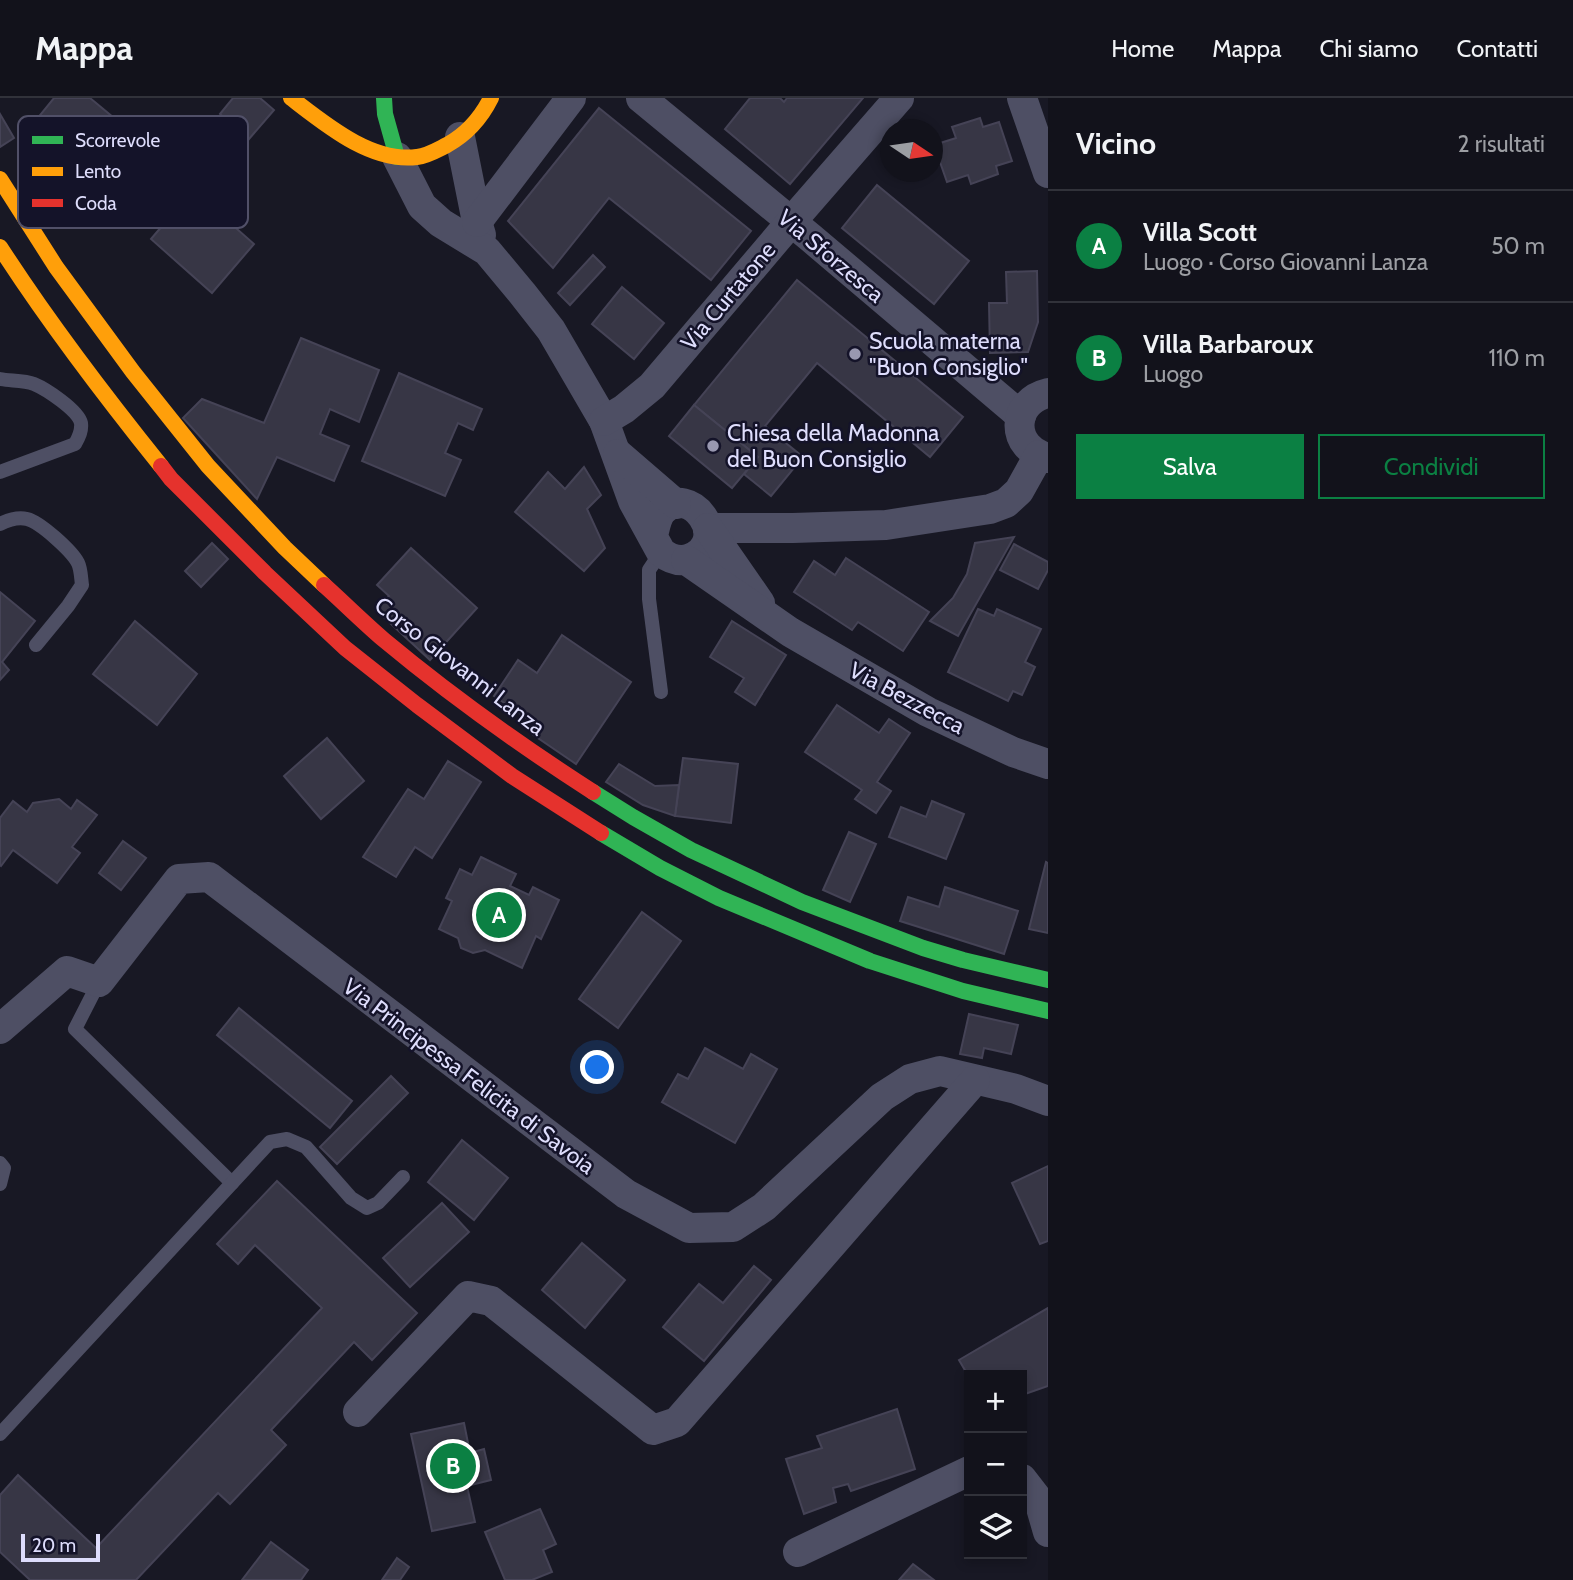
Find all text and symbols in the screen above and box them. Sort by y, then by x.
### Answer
text: Mappa [35,28,133,68]
text: Home [1111,34,1174,63]
text: Mappa [1212,34,1281,63]
text: Chi siamo [1319,34,1418,63]
text: Contatti [1456,34,1538,63]
legend [18,116,248,228]
north arrow [880,119,943,182]
text: Vicino [1076,125,1156,162]
text: Scorrevole [75,129,160,152]
text: 2 risultati [1458,130,1545,158]
text: Lento [75,160,121,183]
text: Coda [75,192,117,215]
street label: Via Sforzesca [772,204,890,308]
text: Villa Scott [1143,216,1257,248]
text: A [1092,232,1106,260]
text: 50 m [1491,232,1545,260]
street label: Via Curtatone [675,236,782,356]
text: Luogo · Corso Giovanni Lanza [1143,248,1428,276]
place label: Scuola materna "Buon Consiglio" [869,327,1028,381]
text: Villa Barbaroux [1143,328,1314,360]
text: B [1092,344,1106,372]
text: 110 m [1489,344,1545,372]
marker: Scuola materna "Buon Consiglio" [847,346,863,362]
text: Luogo [1143,360,1203,388]
place label: Chiesa della Madonna del Buon Consiglio [727,419,939,473]
button: Salva [1076,434,1304,499]
button: Condividi [1318,434,1545,499]
marker: Chiesa della Madonna del Buon Consiglio [705,438,721,454]
street label: Corso Giovanni Lanza [369,591,551,741]
street label: Via Bezzecca [845,656,969,740]
pin: A [476,889,522,941]
street label: Via Principessa Felicita di Savoia [338,972,600,1180]
your location [580,1050,614,1084]
map controls [964,1370,1027,1559]
button: + [964,1370,1027,1433]
button: − [964,1433,1027,1496]
pin: B [430,1440,476,1492]
button: layers [964,1496,1027,1559]
scale bar [21,1531,100,1563]
text: 20 m [32,1534,76,1557]

